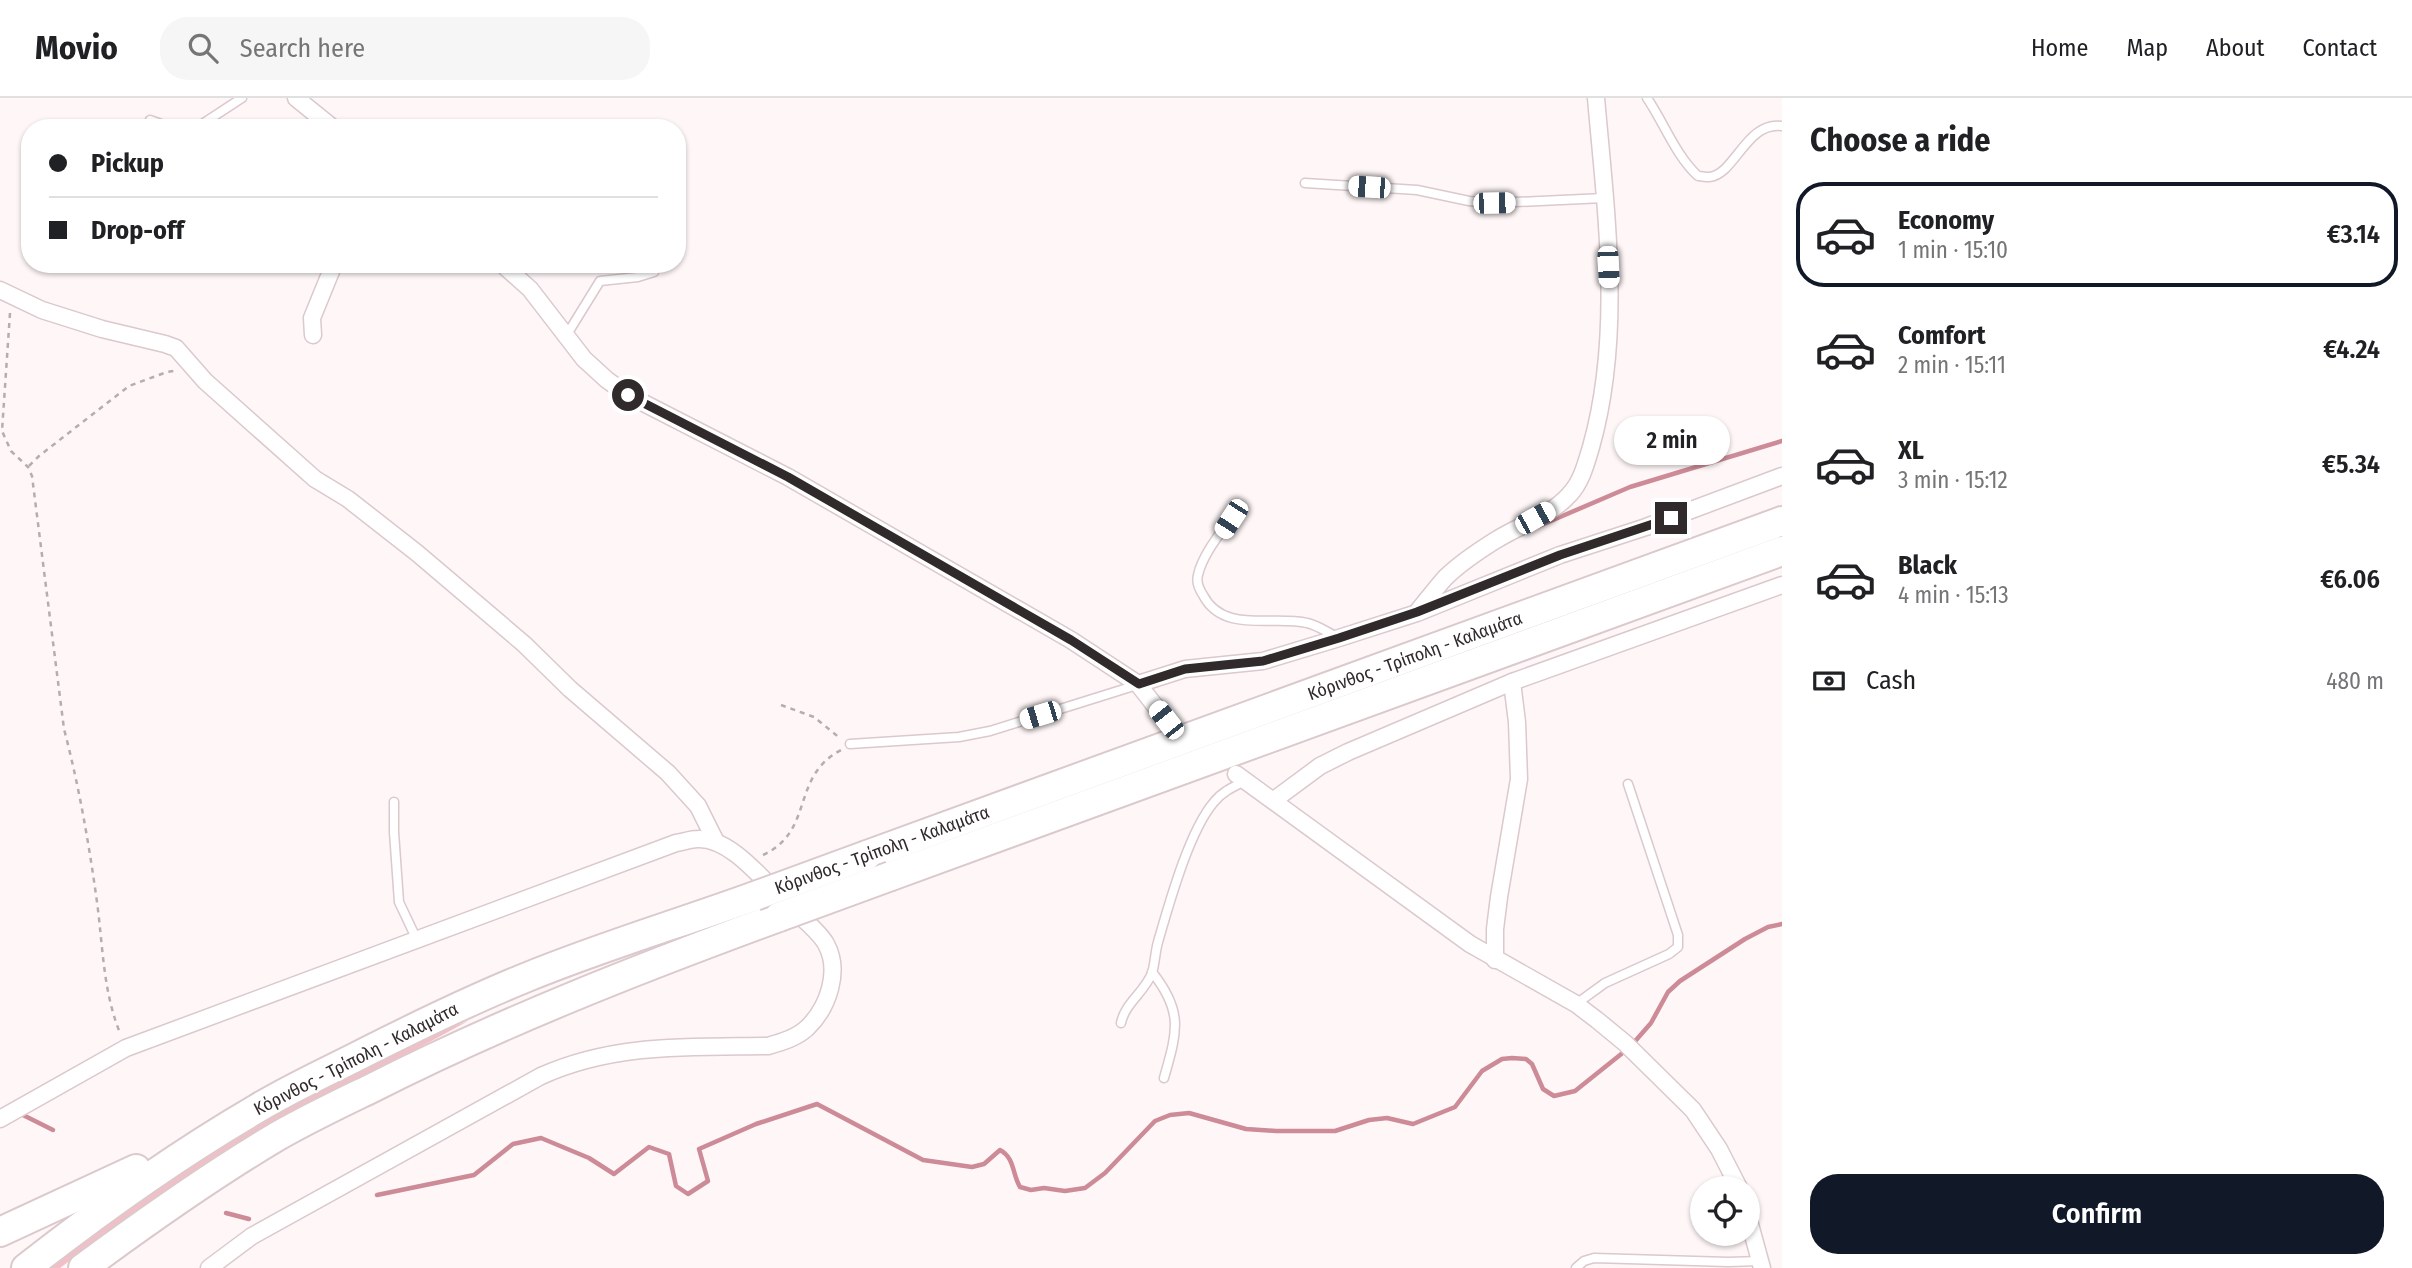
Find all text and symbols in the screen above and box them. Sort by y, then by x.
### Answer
search box [160,17,650,80]
text: Movio [35,28,118,68]
icon: search [184,29,222,67]
text: Search here [240,33,365,64]
text: Home [2031,34,2088,62]
text: Map [2126,34,2168,62]
text: About [2206,34,2264,62]
text: Contact [2302,34,2377,62]
text: Choose a ride [1810,121,1991,159]
text: Pickup [91,148,164,179]
car [1348,175,1391,199]
car [1473,192,1516,214]
icon: car [1814,203,1877,266]
text: Economy [1898,205,1994,236]
text: Drop-off [91,215,184,246]
text: €3.14 [2327,219,2380,250]
text: 1 min · 15:10 [1898,236,2008,264]
car [1597,245,1620,289]
icon: car [1814,318,1877,381]
text: Comfort [1898,320,1986,351]
text: €4.24 [2323,334,2380,365]
text: 2 min · 15:11 [1898,351,2006,379]
route start [612,379,644,411]
callout: 2 min [1613,416,1729,466]
text: 2 min [1646,426,1698,454]
icon: car [1814,433,1877,496]
text: XL [1898,435,1924,466]
text: €5.34 [2322,449,2380,480]
text: 3 min · 15:12 [1898,466,2008,494]
car [1211,496,1252,542]
car [1512,499,1559,537]
route end [1655,502,1687,534]
icon: car [1814,548,1877,611]
text: Black [1898,550,1957,581]
text: €6.06 [2320,564,2380,595]
text: 4 min · 15:13 [1898,581,2009,609]
street label: Κόρινθος - Τρίπολη - Καλαμάτα [1305,607,1525,705]
icon: cash [1810,662,1848,700]
text: Cash [1866,665,1916,696]
text: 480 m [2326,667,2384,695]
car [1145,697,1188,743]
car [1017,699,1064,731]
street label: Κόρινθος - Τρίπολη - Καλαμάτα [772,801,992,899]
street label: Κόρινθος - Τρίπολη - Καλαμάτα [250,998,462,1120]
button: Confirm [1810,1174,2384,1254]
map controls [1690,1176,1760,1246]
button: locate [1690,1176,1760,1246]

